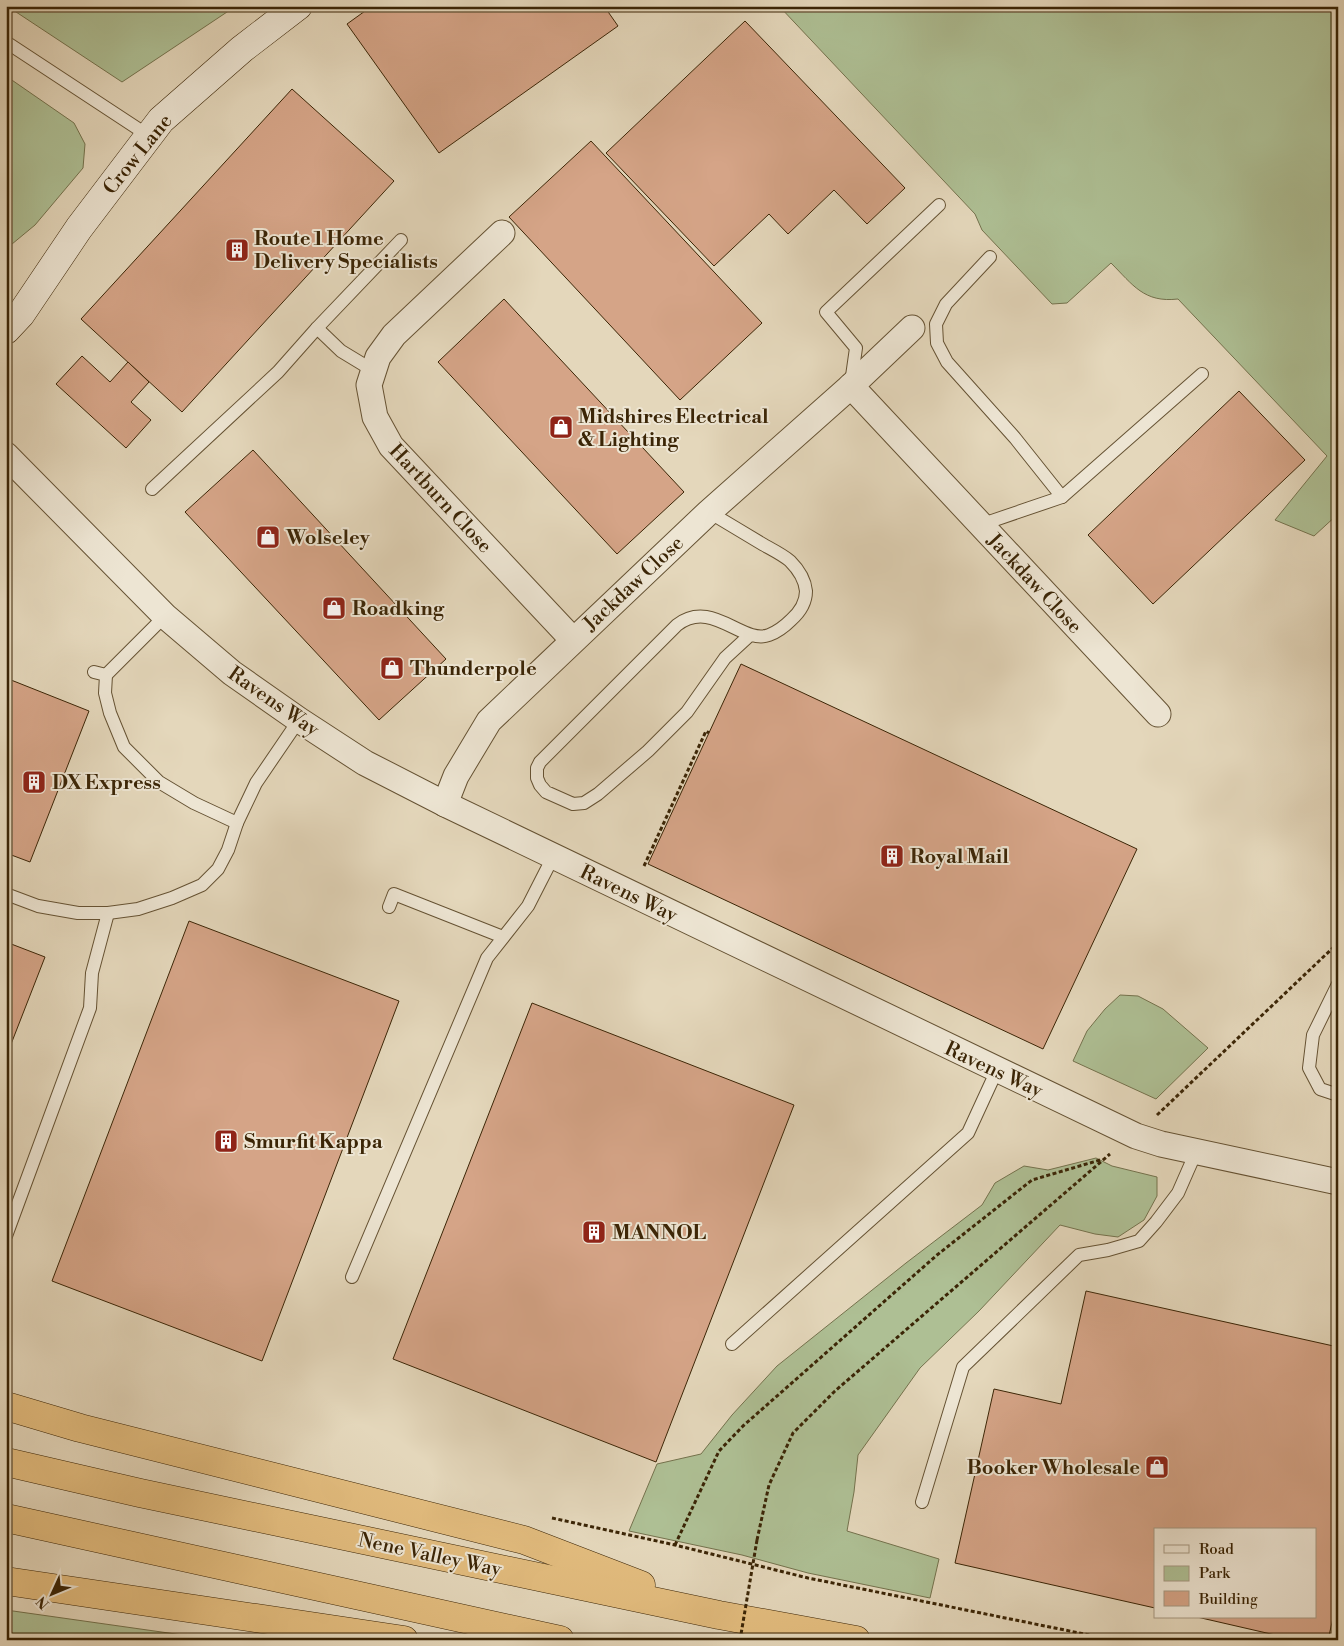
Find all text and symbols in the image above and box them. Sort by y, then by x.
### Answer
street label: Crow Lane [98,110,178,200]
place label: Route 1 Home Delivery Specialists [254,227,438,275]
building icon: Route 1 Home Delivery Specialists [224,237,250,263]
place label: Midshires Electrical & Lighting [578,405,769,453]
shop icon: Midshires Electrical & Lighting [548,414,574,440]
street label: Hartburn Close [383,439,497,559]
shop icon: Wolseley [255,524,281,550]
place label: Wolseley [285,526,371,551]
street label: Jackdaw Close [980,528,1087,639]
street label: Jackdaw Close [578,531,689,638]
shop icon: Roadking [321,595,347,621]
place label: Roadking [352,597,445,622]
shop icon: Thunderpole [379,655,405,681]
place label: Thunderpole [410,657,537,682]
street label: Ravens Way [223,662,324,743]
building icon: DX Express [21,769,47,795]
place label: DX Express [52,771,161,796]
building icon: Royal Mail [879,843,905,869]
place label: Royal Mail [910,845,1009,870]
street label: Ravens Way [576,860,681,929]
street label: Ravens Way [940,1037,1047,1104]
building icon: Smurfit Kappa [213,1128,239,1154]
place label: Smurfit Kappa [244,1130,383,1155]
building icon: MANNOL [581,1219,607,1245]
place label: MANNOL [612,1221,707,1246]
shop icon: Booker Wholesale [1144,1454,1170,1480]
place label: Booker Wholesale [967,1456,1140,1481]
street label: Nene Valley Way [356,1528,504,1583]
legend [1154,1528,1316,1618]
text: Road [1199,1540,1234,1559]
text: Park [1199,1564,1231,1583]
north arrow [28,1568,78,1618]
text: Building [1198,1590,1258,1609]
text: N [33,1592,54,1613]

